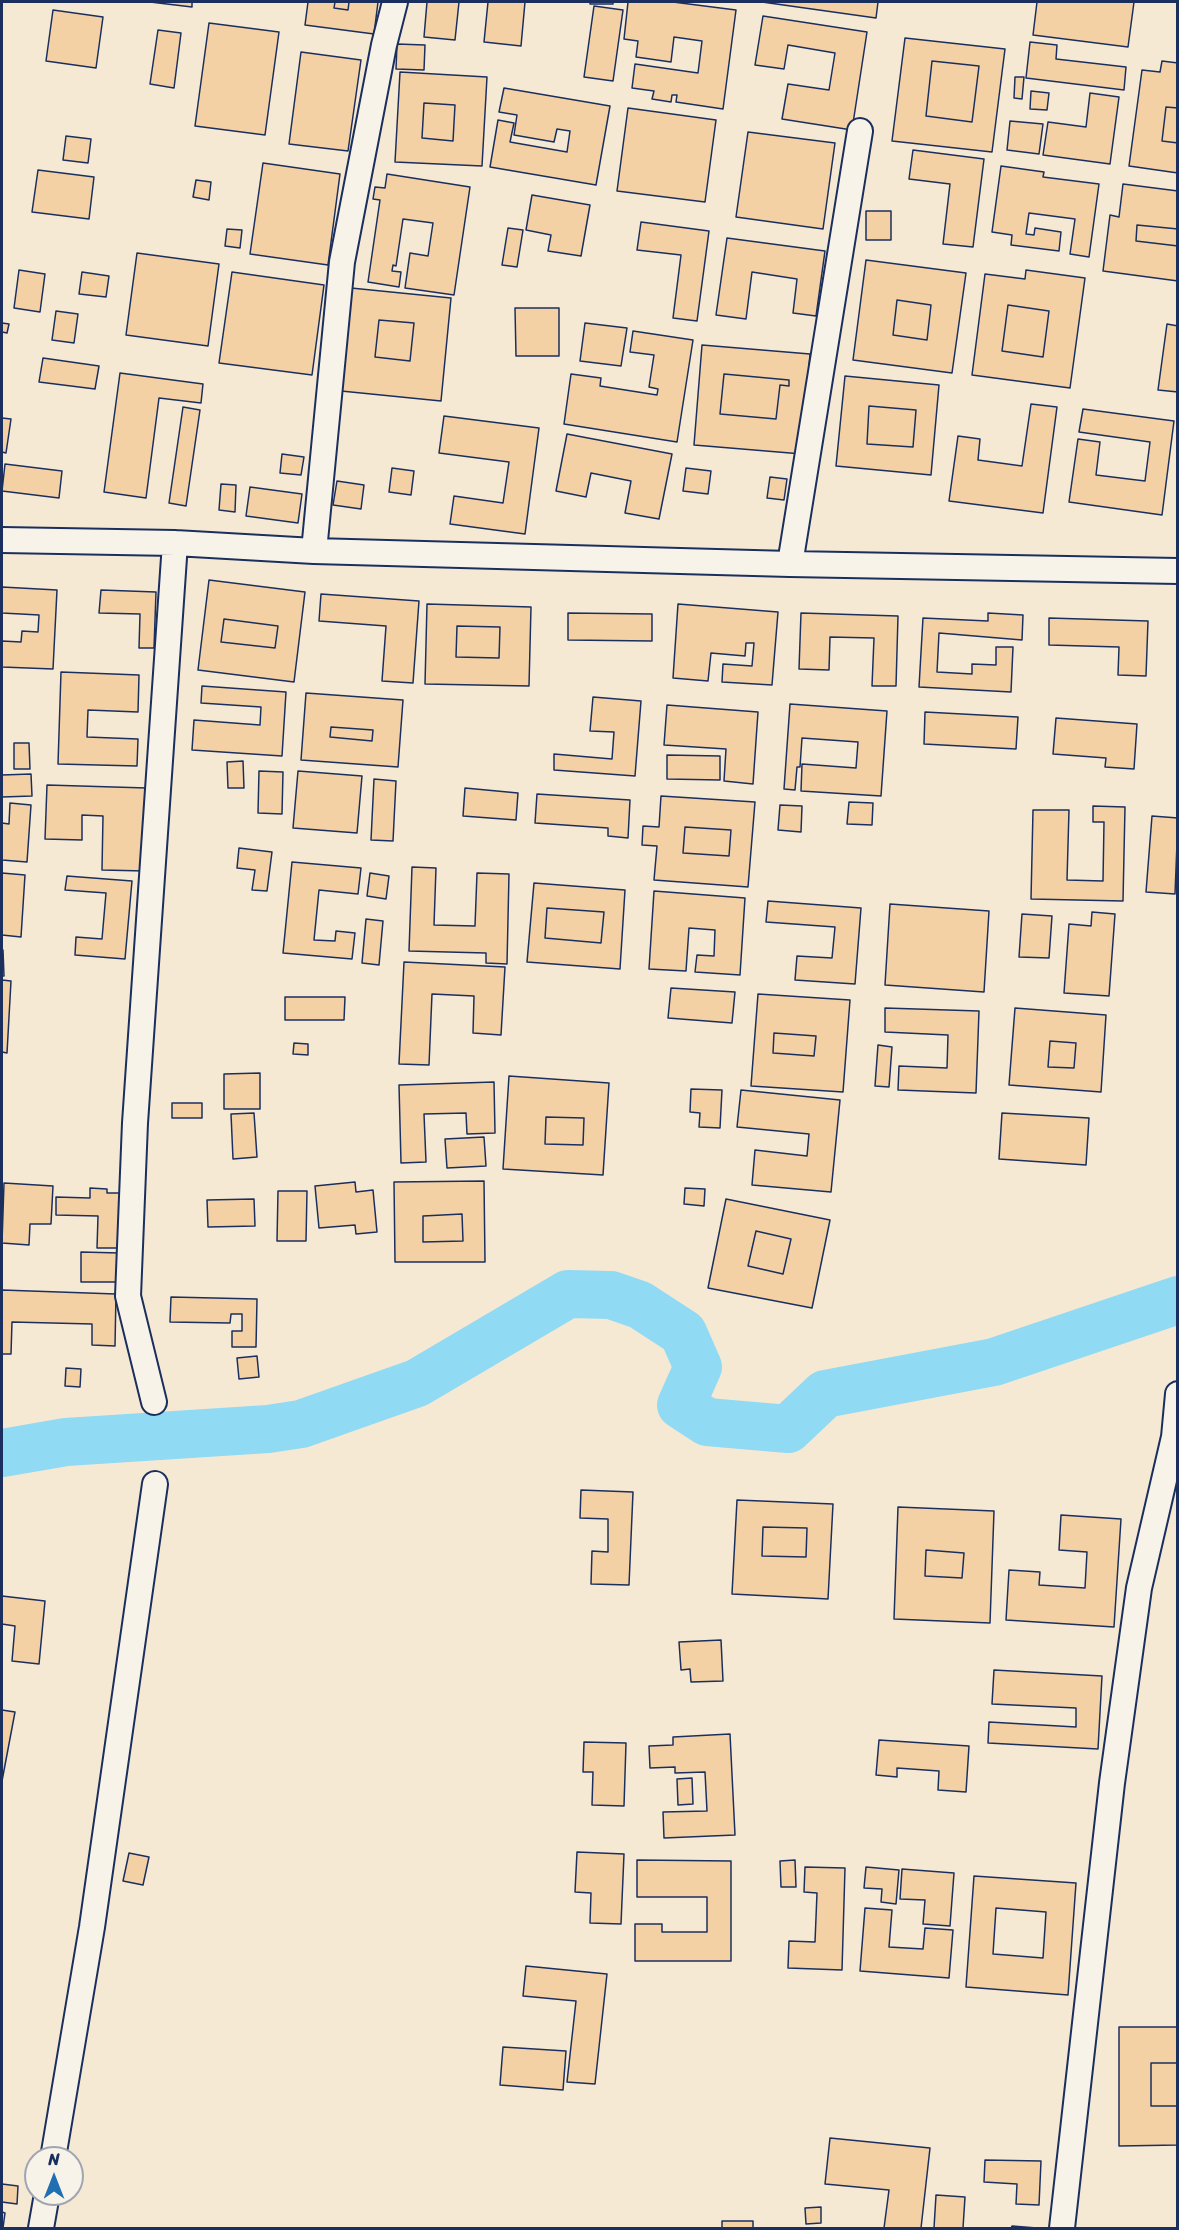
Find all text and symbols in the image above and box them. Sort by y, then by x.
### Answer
text: N [48,2145,60,2174]
north arrow [24,2146,84,2206]

